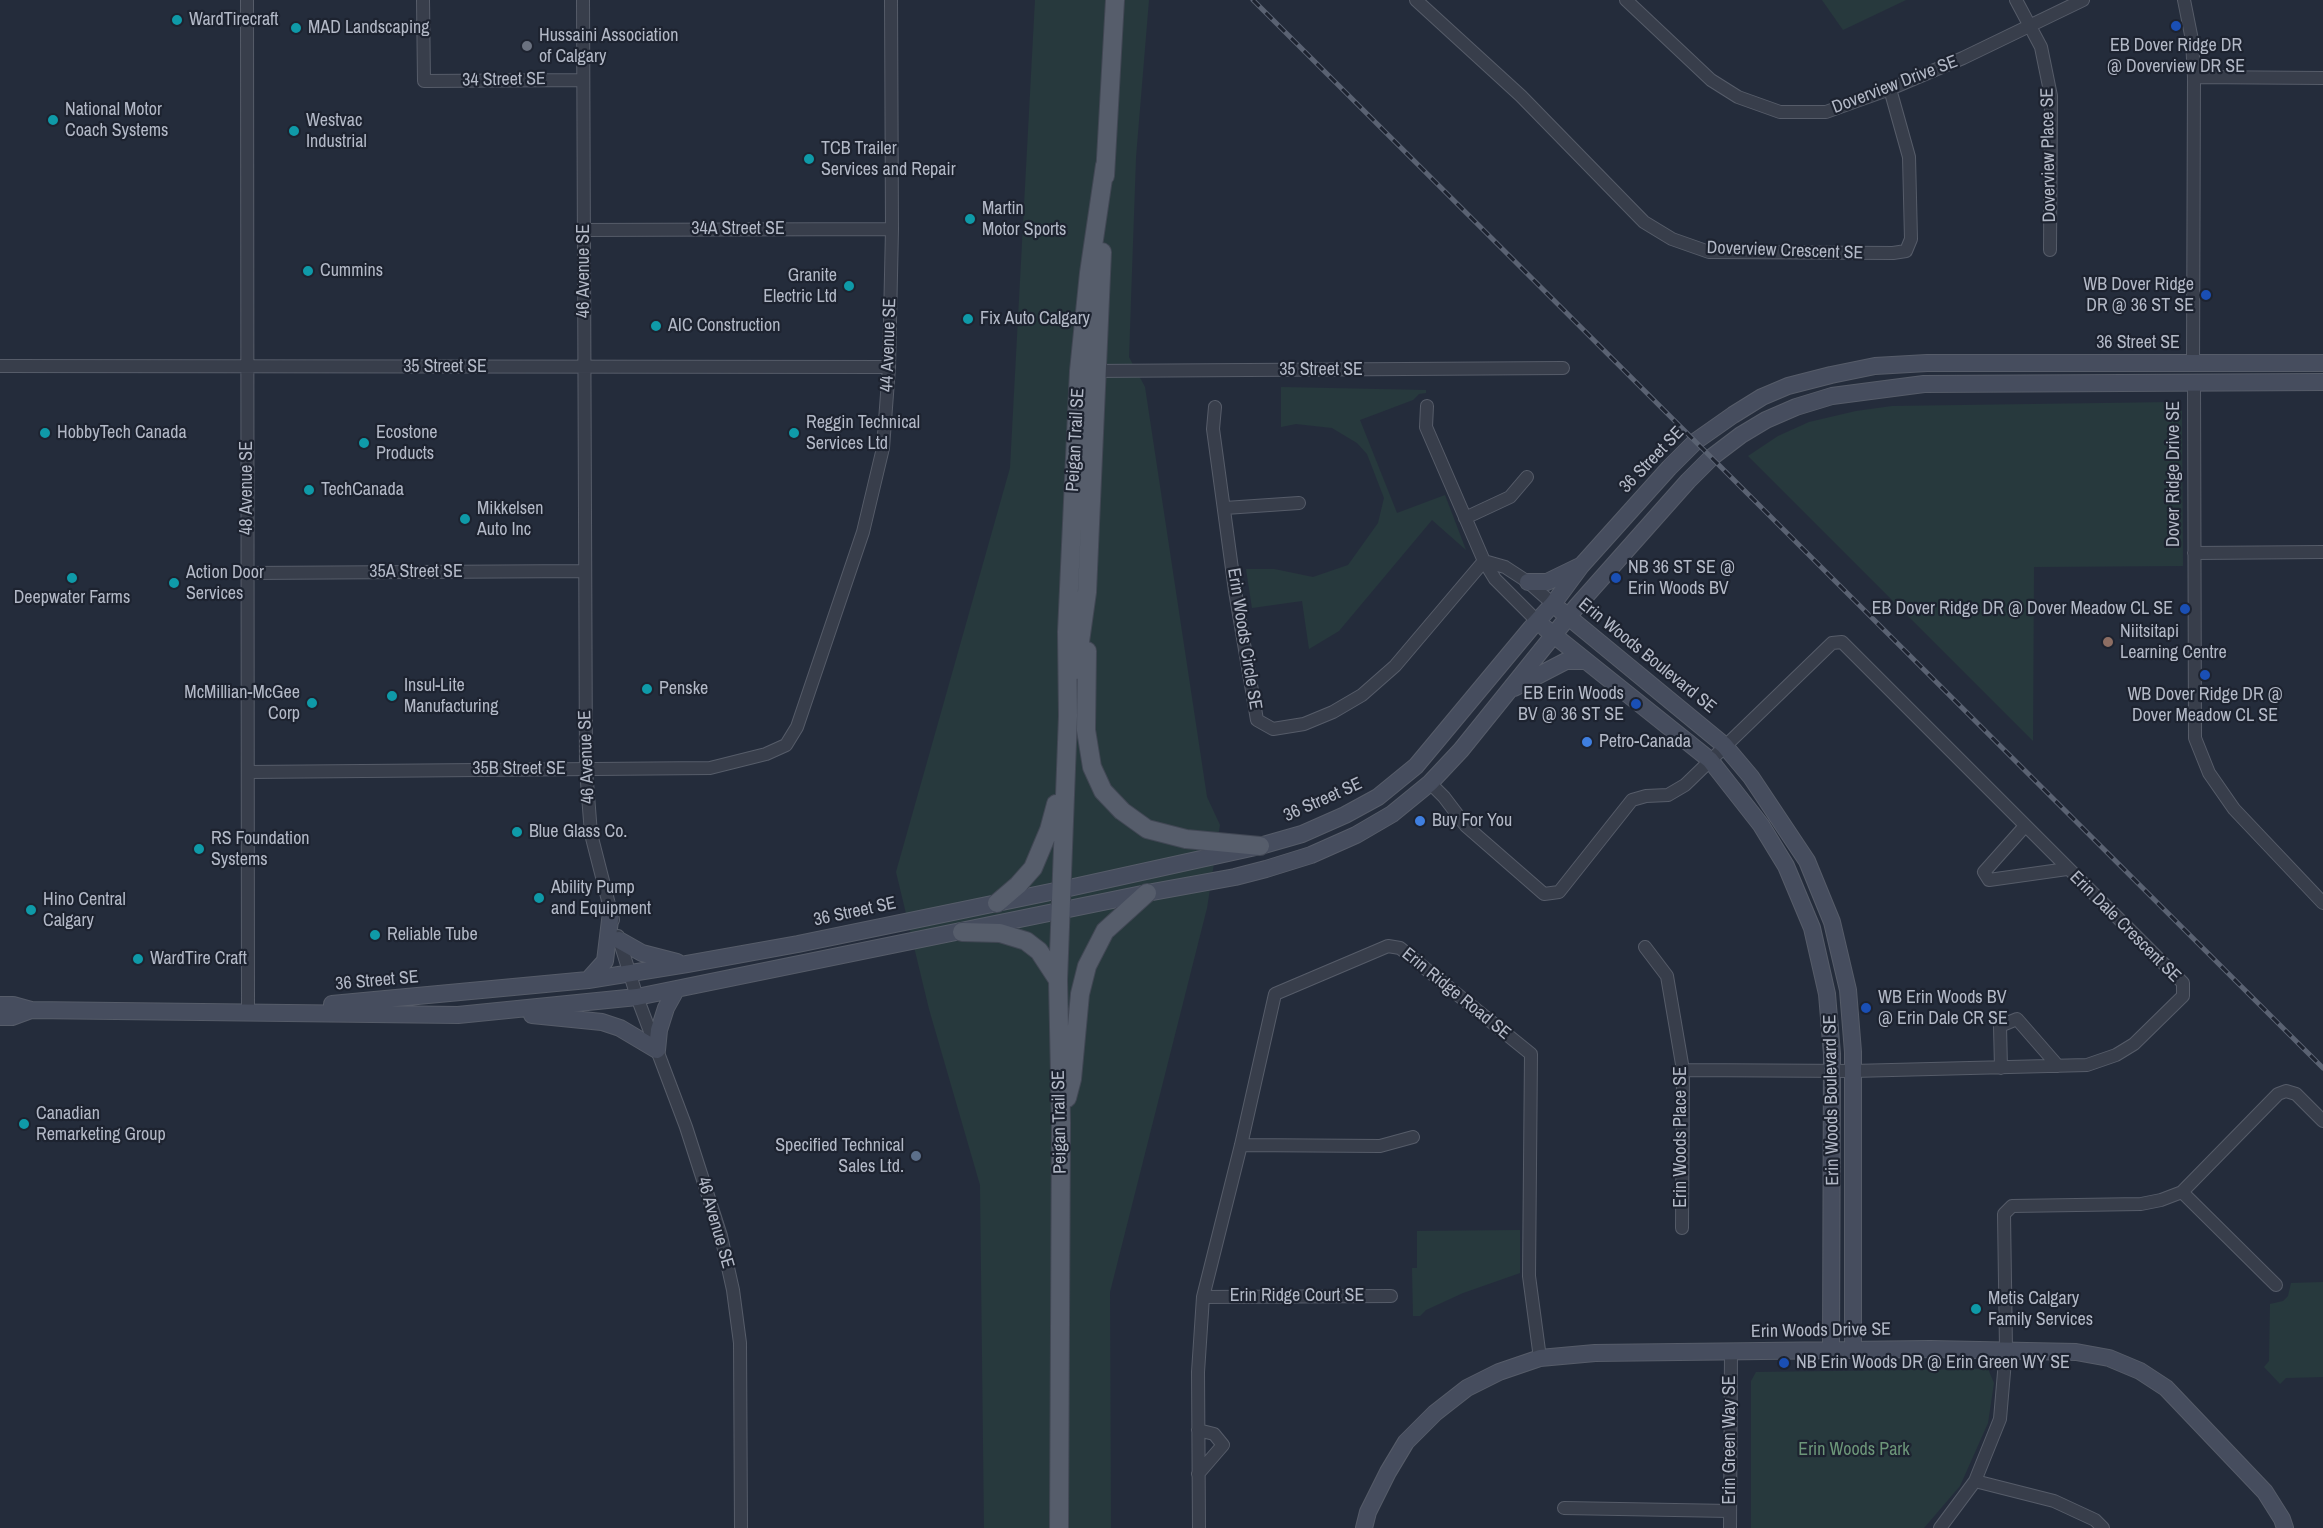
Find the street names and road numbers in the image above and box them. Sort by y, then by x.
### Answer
street label: Doverview Drive SE [1829,51,1961,119]
street label: 34 Street SE [462,68,546,92]
street label: Doverview Place SE [2037,88,2061,222]
street label: 34A Street SE [691,218,785,240]
street label: 46 Avenue SE [573,224,595,318]
street label: Doverview Crescent SE [1706,237,1864,265]
street label: 44 Avenue SE [877,298,901,392]
street label: 36 Street SE [2096,332,2180,354]
street label: 35 Street SE [403,356,487,378]
street label: 35 Street SE [1279,359,1363,381]
street label: Peigan Trail SE [1063,388,1089,492]
street label: Dover Ridge Drive SE [2163,401,2185,547]
street label: 36 Street SE [1615,422,1689,498]
street label: 48 Avenue SE [236,441,258,535]
street label: 35A Street SE [369,561,463,583]
street label: Erin Woods Circle SE [1222,567,1266,711]
street label: Erin Woods Boulevard SE [1574,594,1720,718]
street label: 46 Avenue SE [575,710,599,804]
street label: 35B Street SE [472,758,566,780]
street label: 36 Street SE [1280,773,1366,827]
street label: Erin Dale Crescent SE [2065,867,2185,987]
street label: 36 Street SE [812,893,898,931]
street label: Erin Ridge Road SE [1397,944,1515,1044]
street label: 36 Street SE [334,967,420,995]
street label: Erin Woods Boulevard SE [1820,1014,1844,1186]
street label: Erin Woods Place SE [1670,1066,1692,1208]
street label: Peigan Trail SE [1048,1070,1072,1174]
street label: 46 Avenue SE [692,1175,738,1271]
street label: Erin Ridge Court SE [1230,1285,1364,1307]
street label: Erin Woods Drive SE [1751,1319,1891,1343]
street label: Erin Green Way SE [1719,1375,1741,1505]

